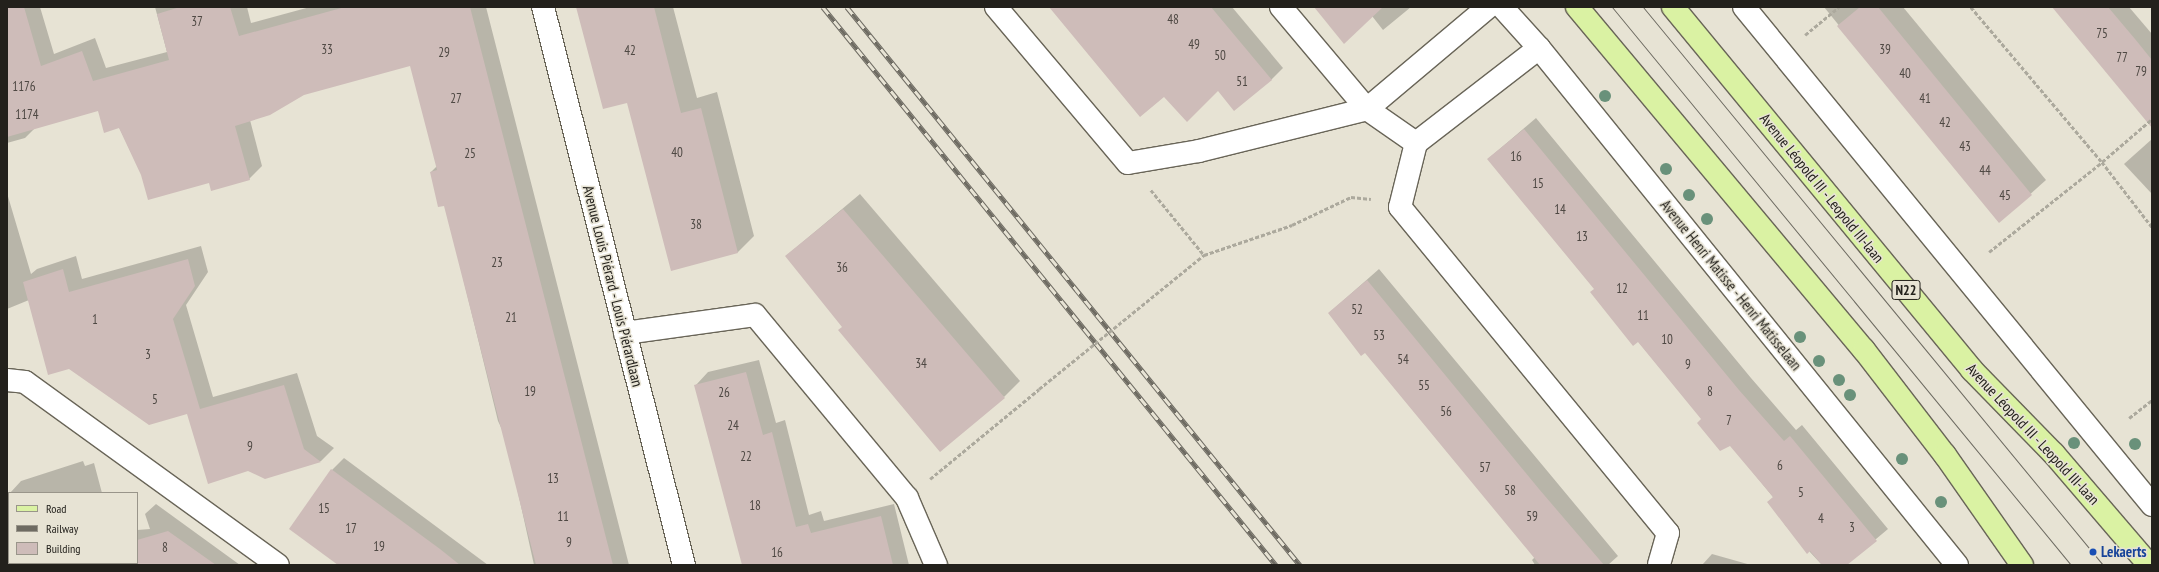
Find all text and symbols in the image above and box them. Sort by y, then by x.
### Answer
house number: 48 [1167,12,1179,28]
house number: 37 [191,14,203,30]
house number: 75 [2096,26,2108,42]
house number: 49 [1188,37,1200,53]
house number: 33 [321,42,333,58]
house number: 39 [1879,42,1891,58]
house number: 42 [624,43,636,59]
house number: 29 [438,45,450,61]
house number: 50 [1214,48,1226,64]
house number: 77 [2116,50,2128,66]
house number: 79 [2135,64,2147,80]
house number: 40 [1899,66,1911,82]
house number: 51 [1236,74,1248,90]
house number: 1176 [12,79,36,95]
house number: 27 [450,91,462,107]
house number: 41 [1919,91,1931,107]
house number: 1174 [15,107,39,123]
street label: Avenue Léopold III - Leopold III-laan [1756,109,1888,267]
house number: 42 [1939,115,1951,131]
house number: 43 [1959,139,1971,155]
house number: 40 [671,145,683,161]
house number: 25 [464,146,476,162]
house number: 16 [1510,149,1522,165]
house number: 44 [1979,163,1991,179]
house number: 15 [1532,176,1544,192]
street label: Avenue Louis Piérard - Louis Piérardlaan [579,183,647,389]
house number: 45 [1999,188,2011,204]
street label: Avenue Henri Matisse - Henri Matisselaan [1656,196,1806,374]
house number: 14 [1554,202,1566,218]
house number: 38 [690,217,702,233]
house number: 13 [1576,229,1588,245]
house number: 23 [491,255,503,271]
house number: 36 [836,260,848,276]
road number: N22 [1891,278,1921,302]
house number: 12 [1616,281,1628,297]
house number: 52 [1351,302,1363,318]
house number: 11 [1637,308,1649,324]
house number: 21 [505,310,517,326]
house number: 1 [92,312,98,328]
house number: 53 [1373,328,1385,344]
house number: 10 [1661,332,1673,348]
house number: 3 [145,347,151,363]
house number: 54 [1397,352,1409,368]
house number: 34 [915,356,927,372]
house number: 9 [1685,357,1691,373]
street label: Avenue Léopold III - Leopold III-laan [1962,359,2104,509]
house number: 55 [1418,378,1430,394]
house number: 19 [524,384,536,400]
house number: 8 [1707,384,1713,400]
house number: 26 [718,385,730,401]
house number: 5 [152,392,158,408]
house number: 56 [1440,404,1452,420]
house number: 7 [1726,413,1732,429]
house number: 24 [727,418,739,434]
house number: 9 [247,439,253,455]
house number: 22 [740,449,752,465]
house number: 6 [1777,458,1783,474]
house number: 57 [1479,460,1491,476]
house number: 13 [547,471,559,487]
house number: 58 [1504,483,1516,499]
house number: 5 [1798,485,1804,501]
legend [8,492,138,564]
house number: 18 [749,498,761,514]
text: Road [46,501,66,516]
house number: 15 [318,501,330,517]
house number: 11 [557,509,569,525]
house number: 59 [1526,509,1538,525]
house number: 4 [1818,511,1824,527]
house number: 3 [1849,520,1855,536]
text: Railway [46,521,78,536]
house number: 17 [345,521,357,537]
house number: 9 [566,535,572,551]
house number: 19 [373,539,385,555]
house number: 8 [162,540,168,556]
text: Building [46,541,81,556]
place label: Lekaerts [2101,543,2147,561]
house number: 16 [771,545,783,561]
marker: Lekaerts [2088,547,2098,557]

